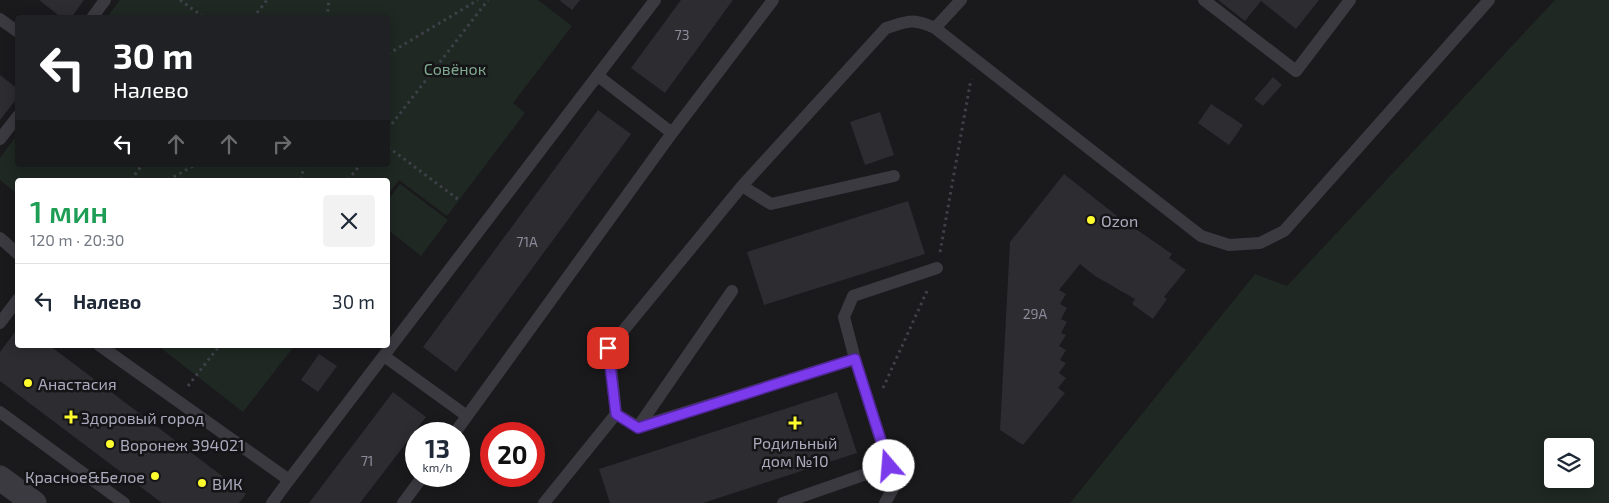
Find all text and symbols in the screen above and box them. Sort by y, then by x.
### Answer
house number: 73 [675,26,689,43]
text: 30 m [113,34,193,76]
icon: left [30,35,95,100]
park label: Совёнок [424,59,487,78]
text: Налево [113,76,189,102]
icon: left [109,130,137,158]
icon: ahead [162,130,190,158]
icon: ahead [215,130,243,158]
icon: right [268,130,296,158]
text: 1 мин [30,193,108,229]
button: close [323,195,375,247]
place label: Ozon [1101,211,1138,230]
marker: Ozon [1085,214,1097,226]
text: 120 m · 20:30 [30,230,124,249]
house number: 71А [516,233,538,250]
icon: left [30,287,58,315]
text: Налево [73,290,141,313]
text: 30 m [332,290,375,313]
house number: 29А [1023,305,1048,322]
pin [587,327,629,369]
icon: arrive [594,334,622,362]
place label: Анастасия [38,374,117,393]
marker: Анастасия [22,377,34,389]
place label: Здоровый город [81,408,204,427]
marker: Здоровый город [65,411,77,423]
marker: Родильный дом №10 [788,416,802,430]
speed limit sign: 20 [480,422,545,487]
text: 13 [425,433,450,463]
place label: Родильный дом №10 [753,433,837,470]
place label: Воронеж 394021 [120,435,244,454]
marker: Воронеж 394021 [104,438,116,450]
map controls [1544,438,1594,488]
button: layers [1544,438,1594,488]
position arrow [862,439,914,491]
house number: 71 [361,452,373,469]
text: km/h [423,460,452,474]
place label: Красное&Белое [25,467,145,486]
marker: Красное&Белое [149,470,161,482]
place label: ВИК [212,474,243,493]
marker: ВИК [196,477,208,489]

